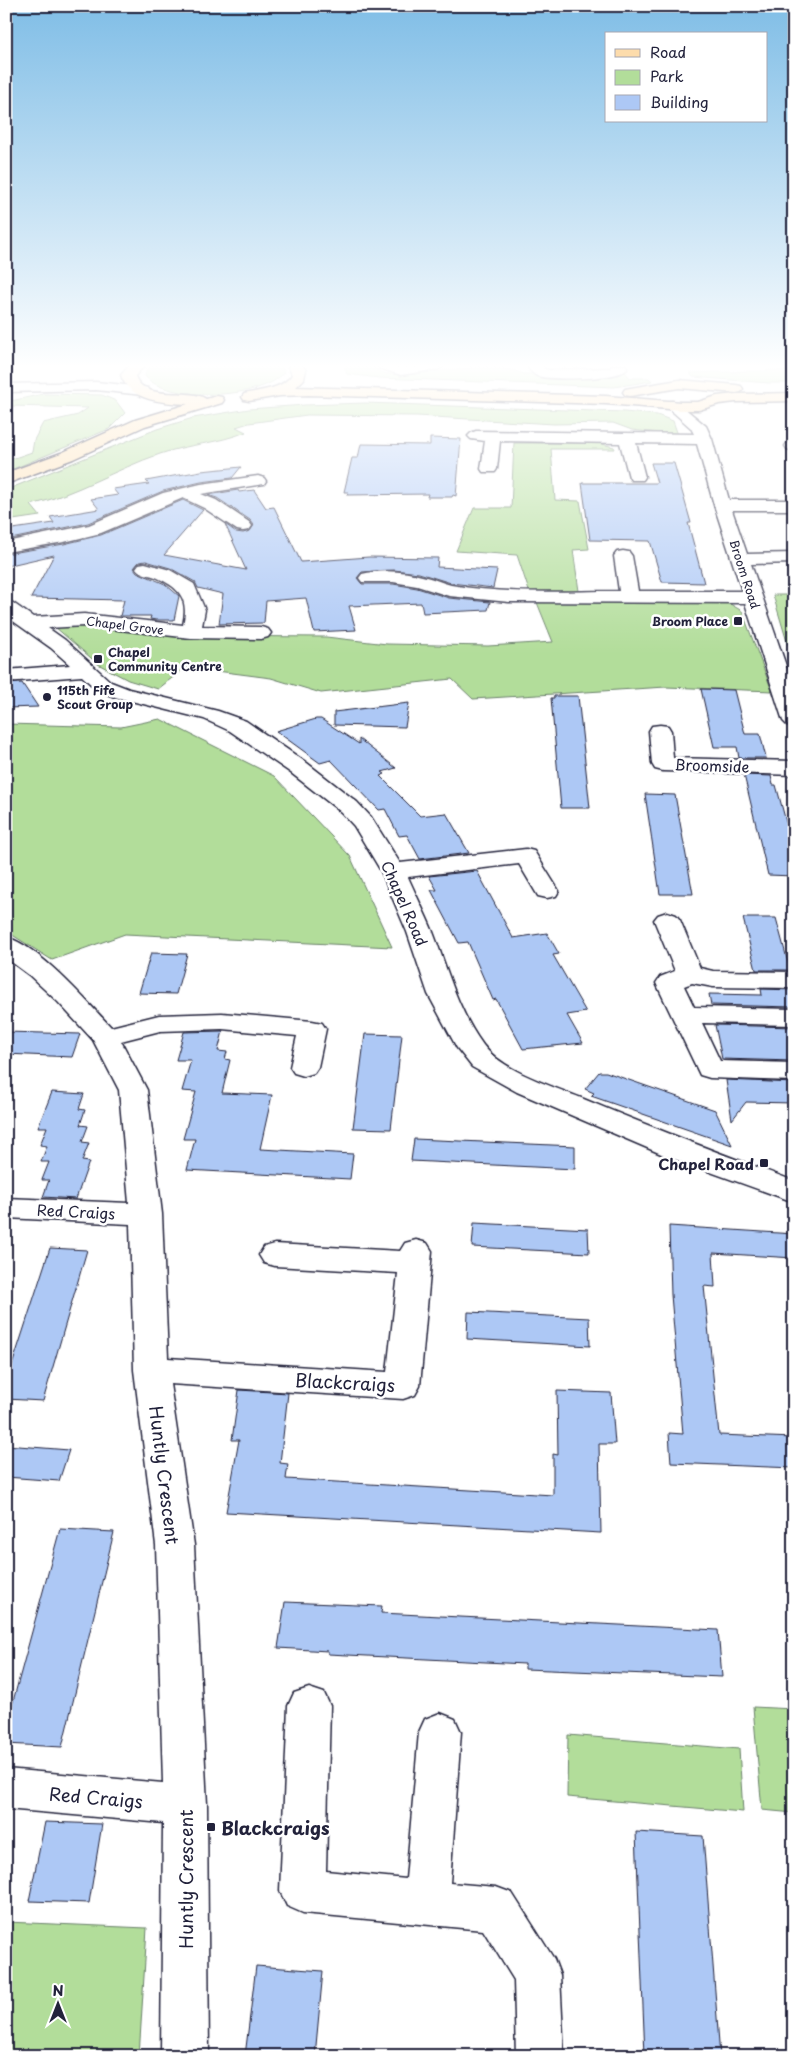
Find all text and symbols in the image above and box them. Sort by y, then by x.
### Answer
legend [605,32,768,122]
text: Road [650,40,686,63]
text: Park [650,64,684,87]
text: Building [650,90,709,113]
street label: Broom Road [725,537,765,611]
street label: Chapel Grove [85,611,165,639]
place label: Broom Place [652,612,728,630]
marker: Broom Place [732,615,744,627]
place label: Chapel Community Centre [108,643,222,675]
marker: Chapel Community Centre [92,653,104,665]
place label: 115th Fife Scout Group [57,681,134,713]
marker: 115th Fife Scout Group [41,691,53,703]
street label: Broomside [674,752,750,778]
street label: Chapel Road [376,857,434,949]
place label: Chapel Road [658,1152,754,1175]
marker: Chapel Road [758,1157,770,1169]
street label: Red Craigs [36,1197,116,1225]
street label: Blackcraigs [294,1366,396,1398]
street label: Huntly Crescent [143,1404,187,1546]
street label: Red Craigs [48,1779,144,1815]
street label: Huntly Crescent [172,1809,199,1949]
place label: Blackcraigs [221,1814,330,1841]
marker: Blackcraigs [205,1821,217,1833]
north arrow [32,1980,82,2030]
text: N [52,1980,64,2001]

